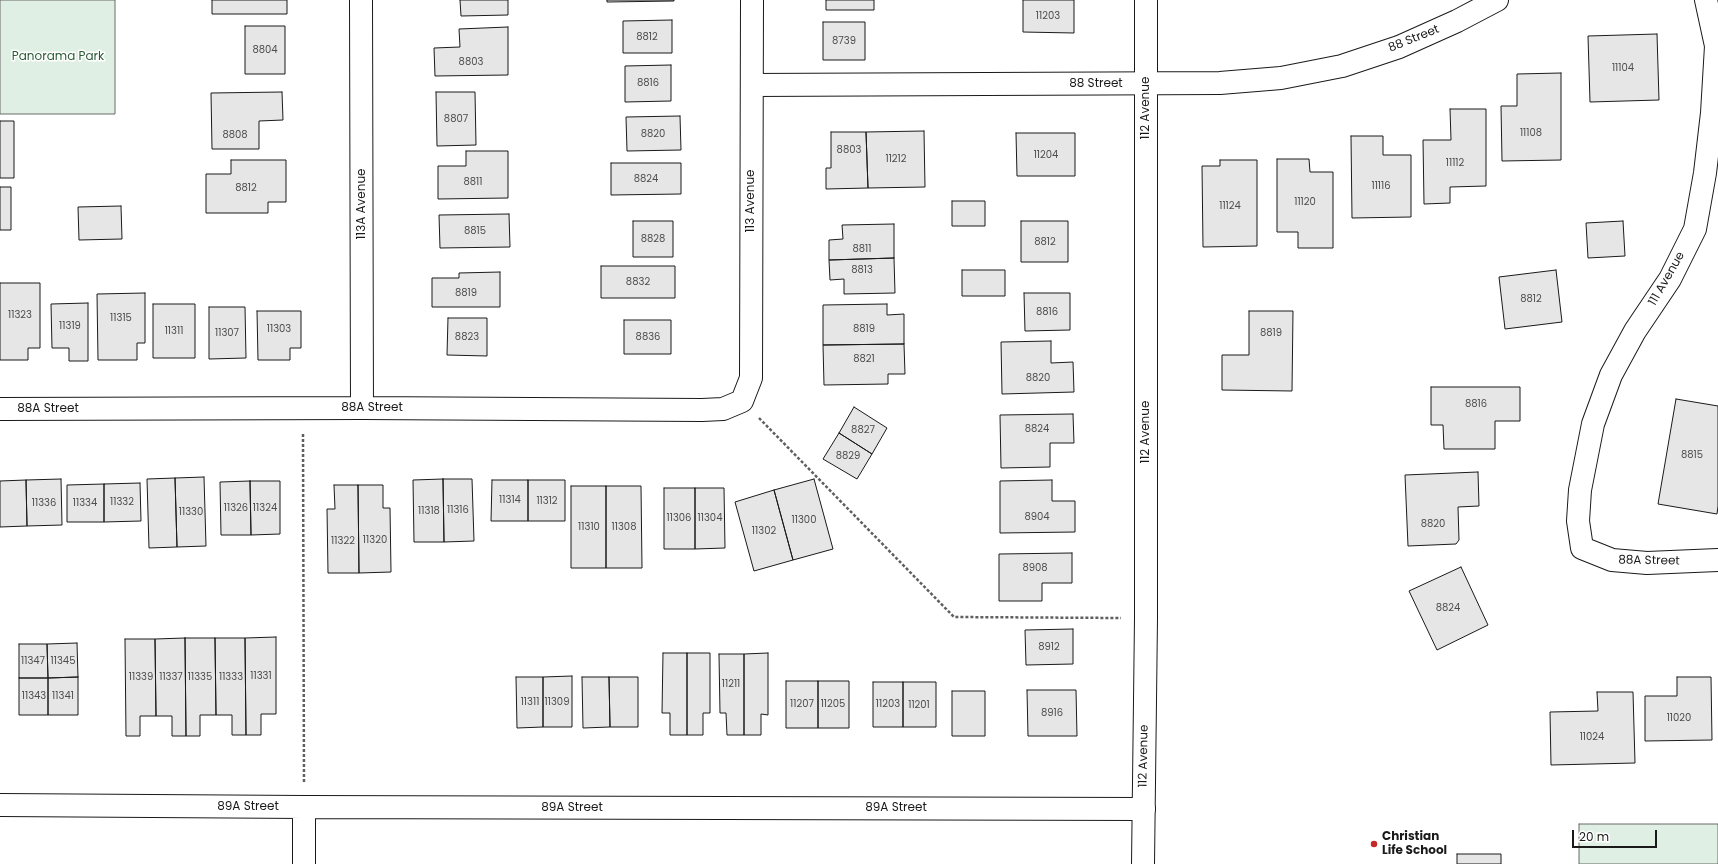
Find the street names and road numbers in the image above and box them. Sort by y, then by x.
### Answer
street label: 88 Street [1387,22,1441,56]
street label: 88 Street [1069,77,1123,91]
street label: 112 Avenue [1139,77,1153,139]
street label: 113A Avenue [355,168,369,240]
street label: 113 Avenue [744,169,758,233]
street label: 111 Avenue [1646,250,1688,308]
street label: 88A Street [341,401,403,415]
street label: 112 Avenue [1139,401,1153,463]
street label: 88A Street [17,402,79,416]
street label: 88A Street [1618,553,1680,569]
street label: 112 Avenue [1136,724,1152,788]
street label: 89A Street [217,800,279,814]
street label: 89A Street [541,801,603,815]
street label: 89A Street [865,801,927,815]

